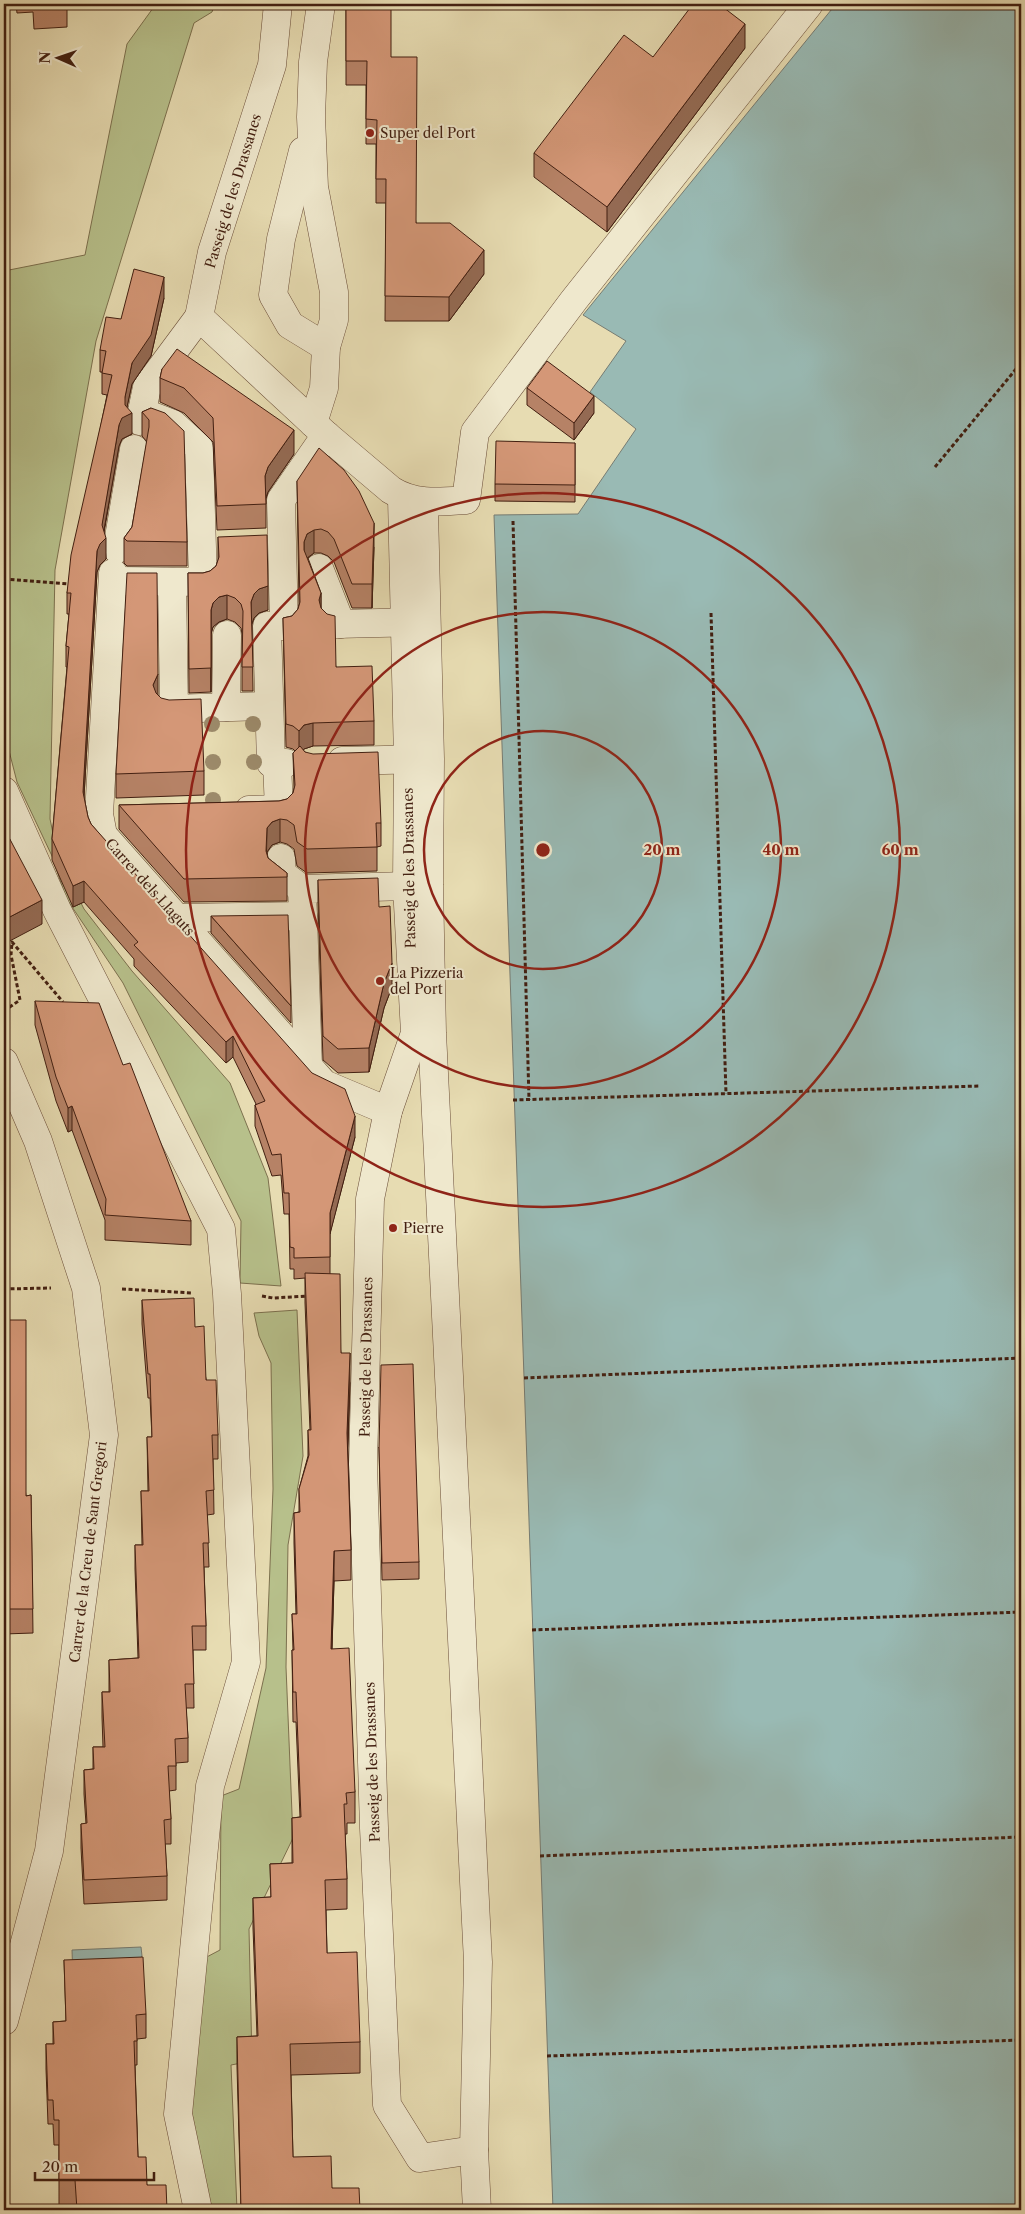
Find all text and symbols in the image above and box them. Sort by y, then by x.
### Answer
north arrow [32,32,82,82]
text: N [36,51,54,64]
street label: Passeig de les Drassanes [201,112,265,270]
place label: Super del Port [380,124,475,142]
marker: Super del Port [364,127,376,139]
street label: Passeig de les Drassanes [399,788,419,948]
street label: Carrer dels Llaguts [101,834,199,940]
text: 20 m [643,840,681,859]
text: 40 m [762,840,800,859]
text: 60 m [881,840,919,859]
centre of rings [534,841,552,859]
place label: La Pizzeria del Port [390,964,464,998]
marker: La Pizzeria del Port [374,975,386,987]
place label: Pierre [403,1219,444,1237]
marker: Pierre [387,1222,399,1234]
street label: Passeig de les Drassanes [356,1277,376,1437]
street label: Carrer de la Creu de Sant Gregori [65,1440,111,1664]
street label: Passeig de les Drassanes [360,1681,384,1843]
scale bar [35,2149,154,2181]
text: 20 m [42,2157,78,2176]

